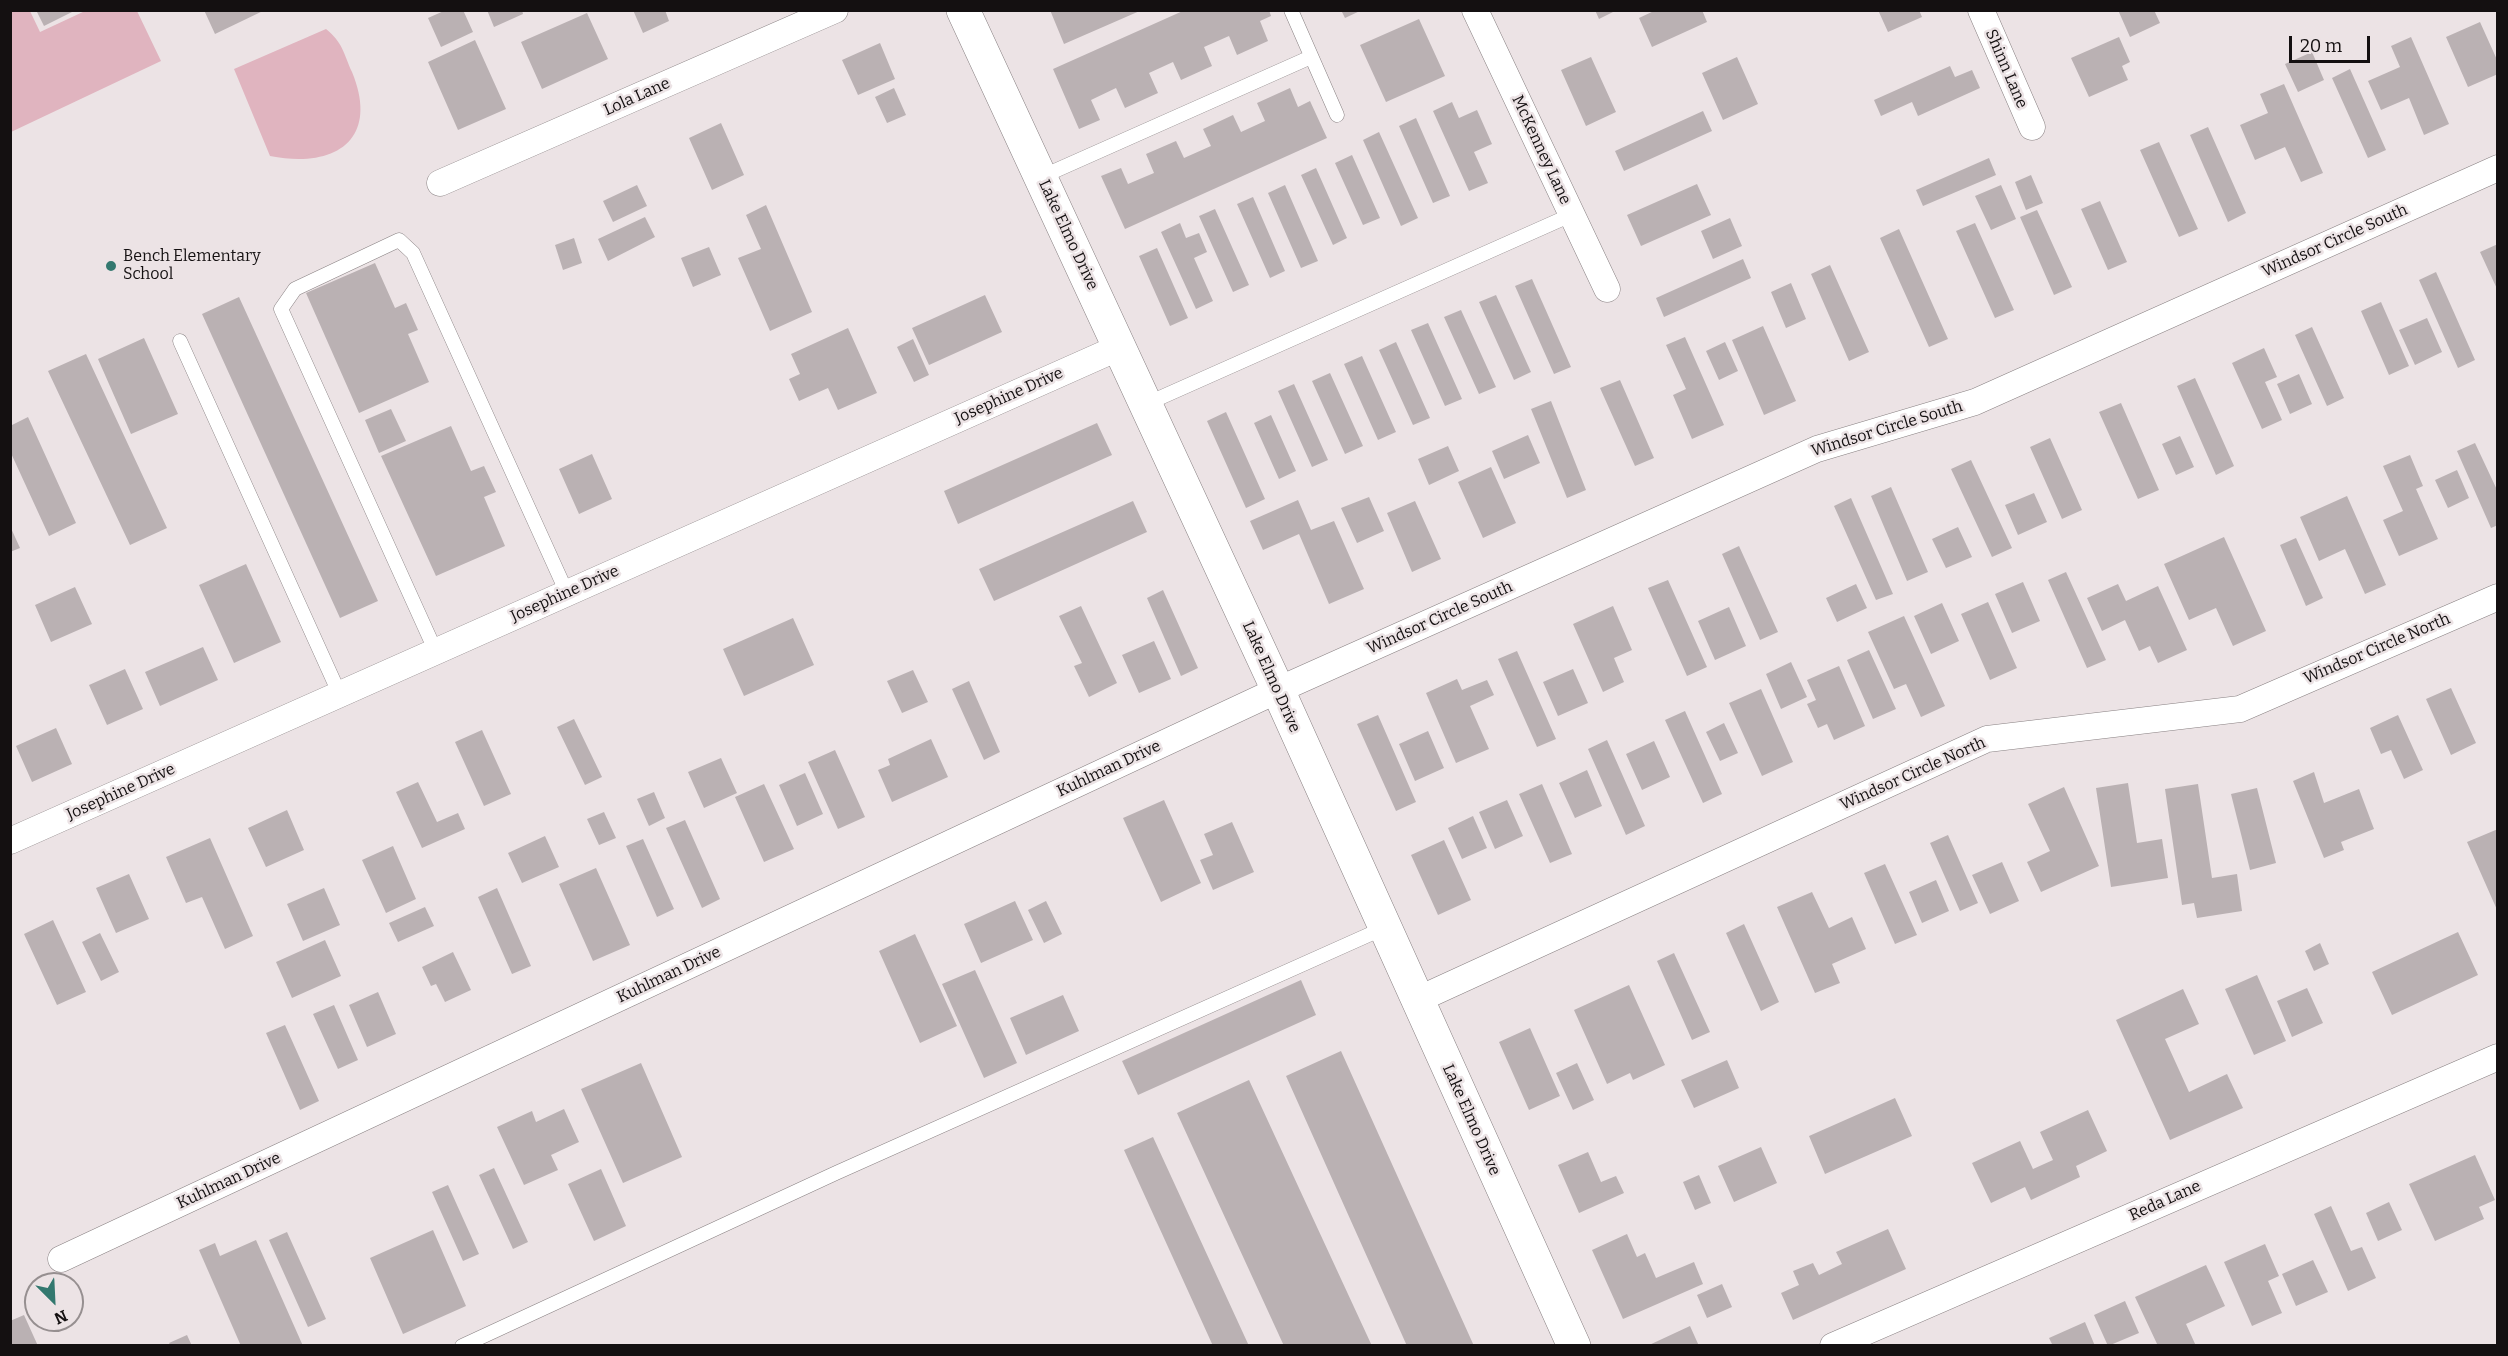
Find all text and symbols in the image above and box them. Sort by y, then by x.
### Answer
scale bar [2292,24,2373,62]
street label: Shinn Lane [1981,27,2031,111]
text: 20 m [2300,35,2342,57]
street label: Lola Lane [601,74,673,120]
street label: McKenney Lane [1507,92,1575,208]
street label: Lake Elmo Drive [1034,177,1102,293]
street label: Windsor Circle South [2259,200,2411,282]
place label: Bench Elementary School [123,247,261,285]
marker: Bench Elementary School [104,259,118,273]
street label: Josephine Drive [952,364,1066,428]
street label: Windsor Circle South [1809,397,1965,461]
street label: Josephine Drive [508,562,622,626]
street label: Windsor Circle South [1364,577,1516,659]
street label: Windsor Circle North [2301,609,2453,689]
street label: Lake Elmo Drive [1238,619,1304,735]
street label: Windsor Circle North [1837,733,1989,815]
street label: Kuhlman Drive [1054,737,1164,801]
street label: Josephine Drive [64,760,178,824]
street label: Kuhlman Drive [614,943,724,1007]
street label: Lake Elmo Drive [1438,1062,1504,1178]
street label: Kuhlman Drive [174,1149,284,1213]
street label: Reda Lane [2126,1177,2204,1225]
north arrow [24,1272,84,1332]
text: N [51,1306,70,1328]

